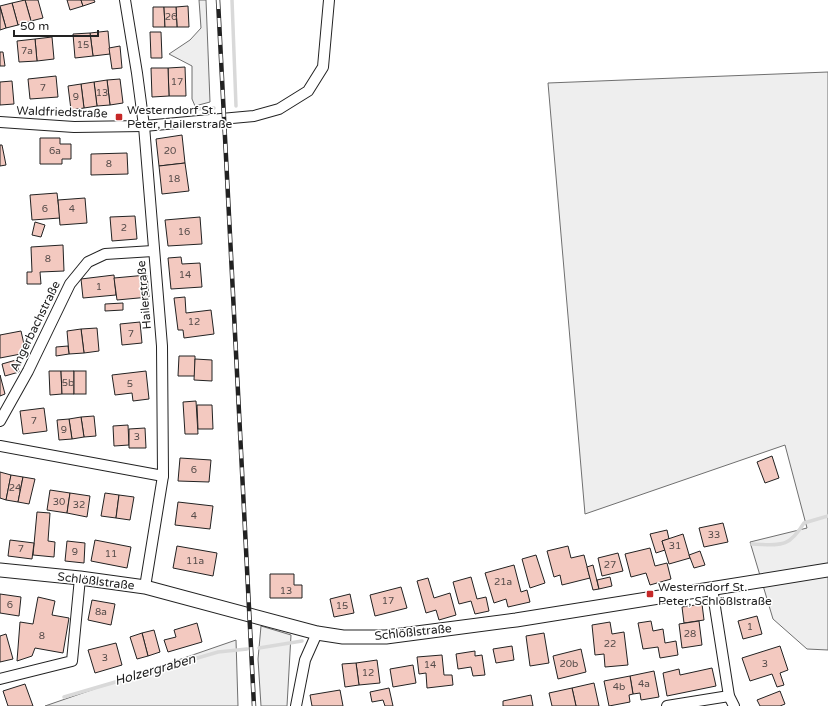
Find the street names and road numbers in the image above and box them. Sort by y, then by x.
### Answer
street label: Waldfriedstraße [16,103,108,121]
street label: Hailerstraße [134,260,154,330]
street label: Angerbachstraße [7,278,63,374]
street label: Schlößlstraße [57,569,135,593]
street label: Schlößlstraße [374,621,452,643]

